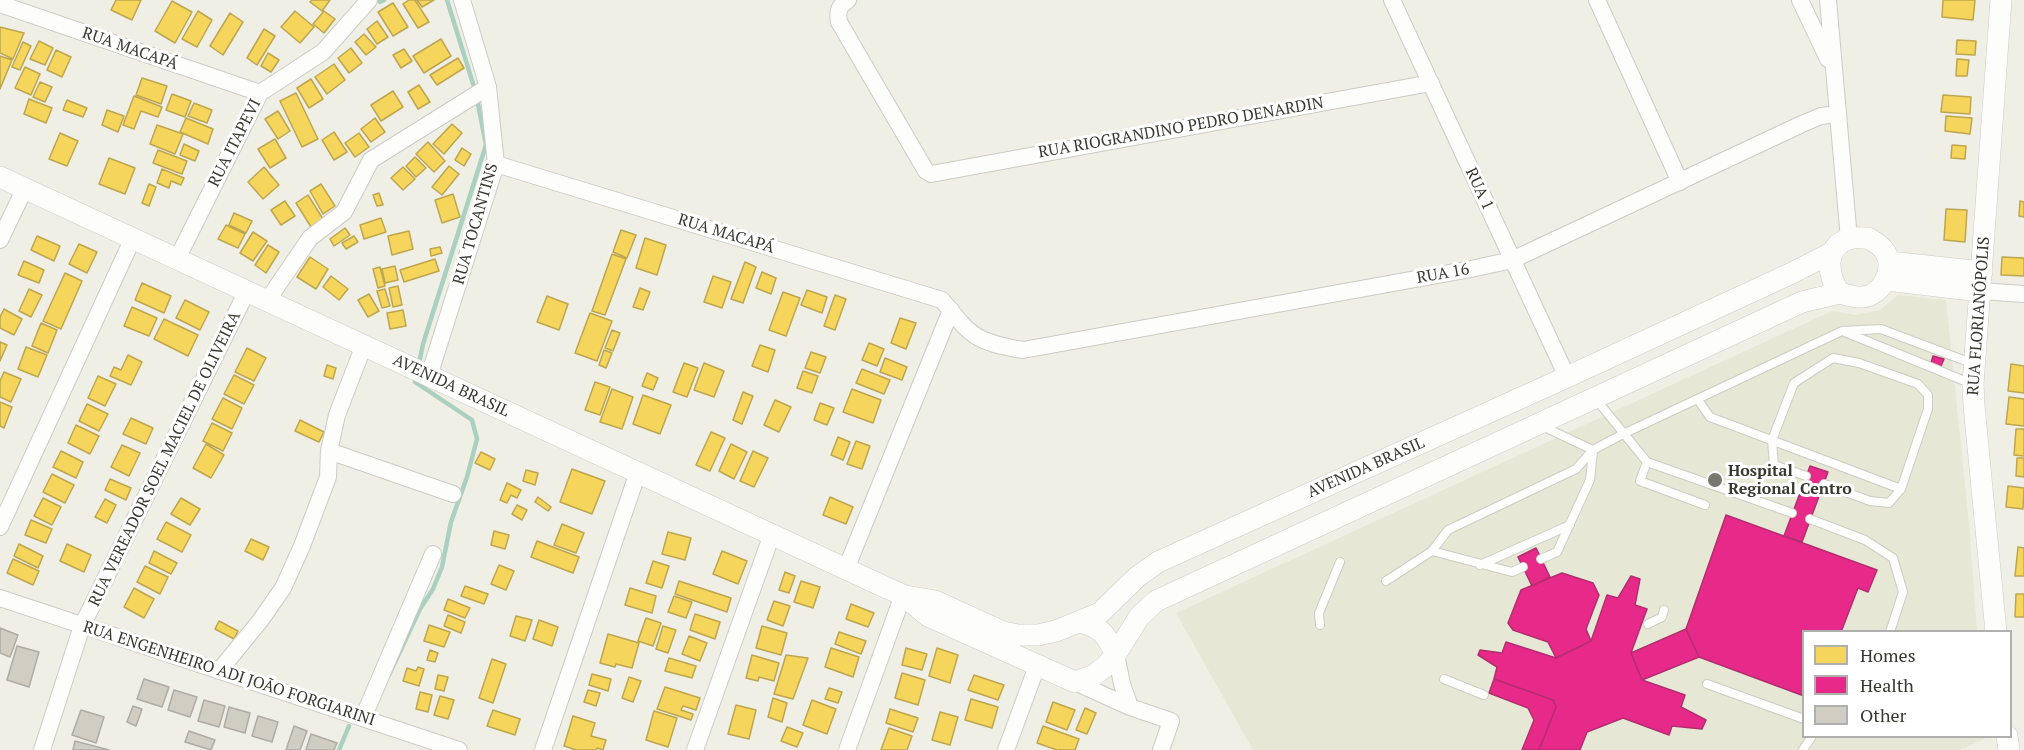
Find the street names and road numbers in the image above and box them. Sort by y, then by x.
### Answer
street label: RUA MACAPÁ [80,24,180,74]
street label: RUA RIOGRANDINO PEDRO DENARDIN [1037,93,1325,163]
street label: RUA ITAPEVI [205,96,265,190]
street label: RUA TOCANTINS [449,161,503,287]
street label: RUA 1 [1461,165,1497,213]
street label: RUA MACAPÁ [675,210,777,258]
street label: RUA FLORIANÓPOLIS [1964,236,1994,396]
street label: RUA 16 [1415,260,1471,288]
street label: RUA VEREADOR SOEL MACIEL DE OLIVEIRA [85,308,245,610]
street label: AVENIDA BRASIL [390,351,512,421]
street label: AVENIDA BRASIL [1304,434,1428,502]
street label: RUA ENGENHEIRO ADI JOÃO FORGIARINI [81,618,377,730]

